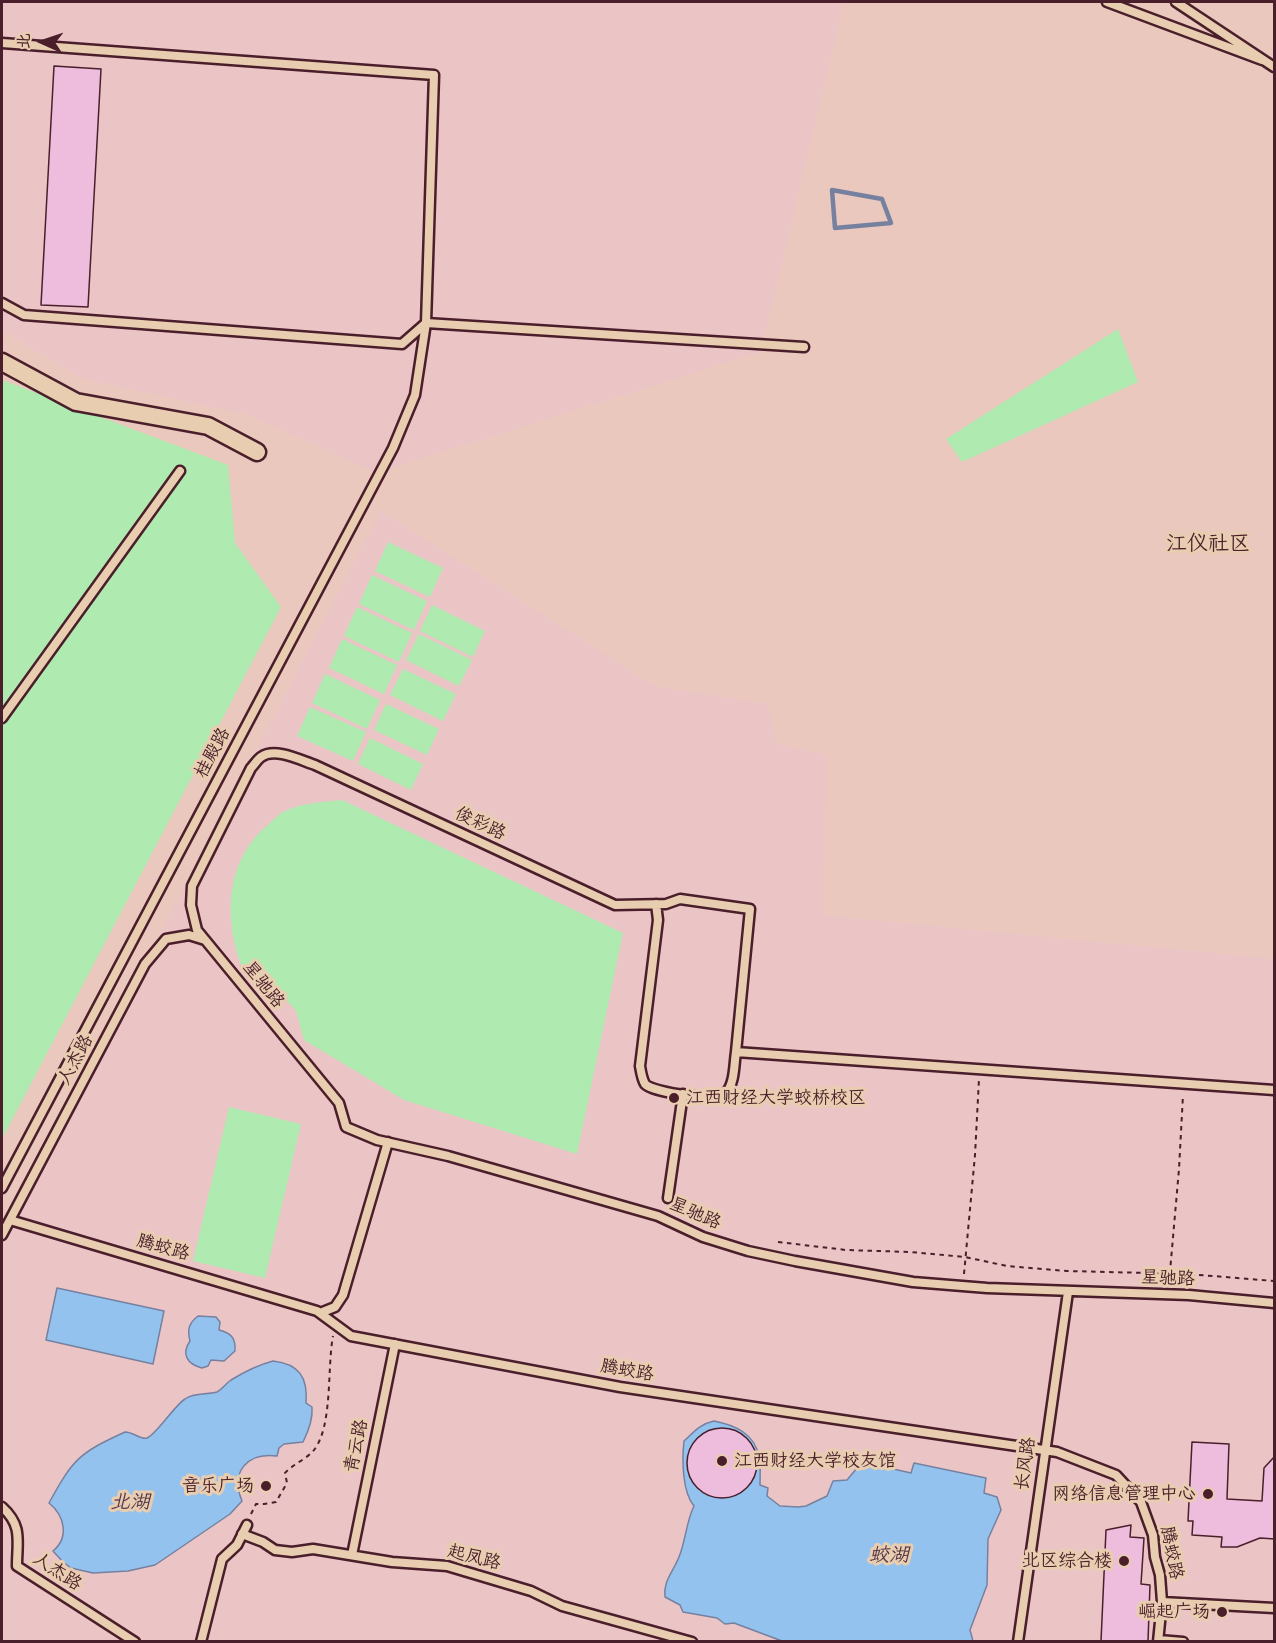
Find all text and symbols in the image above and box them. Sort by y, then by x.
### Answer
north arrow [12,12,72,72]
text: 北 [14,33,34,50]
district label: 江仪社区 [1166,532,1250,558]
street label: 桂殿路 [191,724,235,782]
street label: 俊彩路 [451,803,509,845]
street label: 星驰路 [238,957,288,1013]
street label: 人杰路 [54,1031,98,1089]
place label: 江西财经大学蛟桥校区 [686,1087,866,1109]
marker: 江西财经大学蛟桥校区 [667,1091,681,1105]
street label: 星驰路 [666,1194,724,1234]
street label: 腾蛟路 [134,1230,192,1266]
street label: 星驰路 [1141,1267,1195,1291]
street label: 腾蛟路 [599,1356,655,1386]
street label: 青云路 [341,1417,373,1475]
street label: 长风路 [1012,1436,1040,1492]
place label: 江西财经大学校友馆 [734,1450,896,1472]
marker: 江西财经大学校友馆 [715,1454,729,1468]
place label: 音乐广场 [182,1475,254,1497]
marker: 音乐广场 [259,1479,273,1493]
place label: 网络信息管理中心 [1052,1483,1196,1505]
marker: 网络信息管理中心 [1201,1487,1215,1501]
water label: 北湖 [110,1491,150,1515]
street label: 腾蛟路 [1155,1524,1187,1582]
street label: 起凤路 [445,1541,503,1575]
water label: 蛟湖 [869,1544,909,1568]
street label: 人杰路 [28,1548,86,1596]
place label: 北区综合楼 [1022,1550,1112,1572]
marker: 北区综合楼 [1117,1554,1131,1568]
place label: 崛起广场 [1138,1601,1210,1623]
marker: 崛起广场 [1215,1605,1229,1619]

